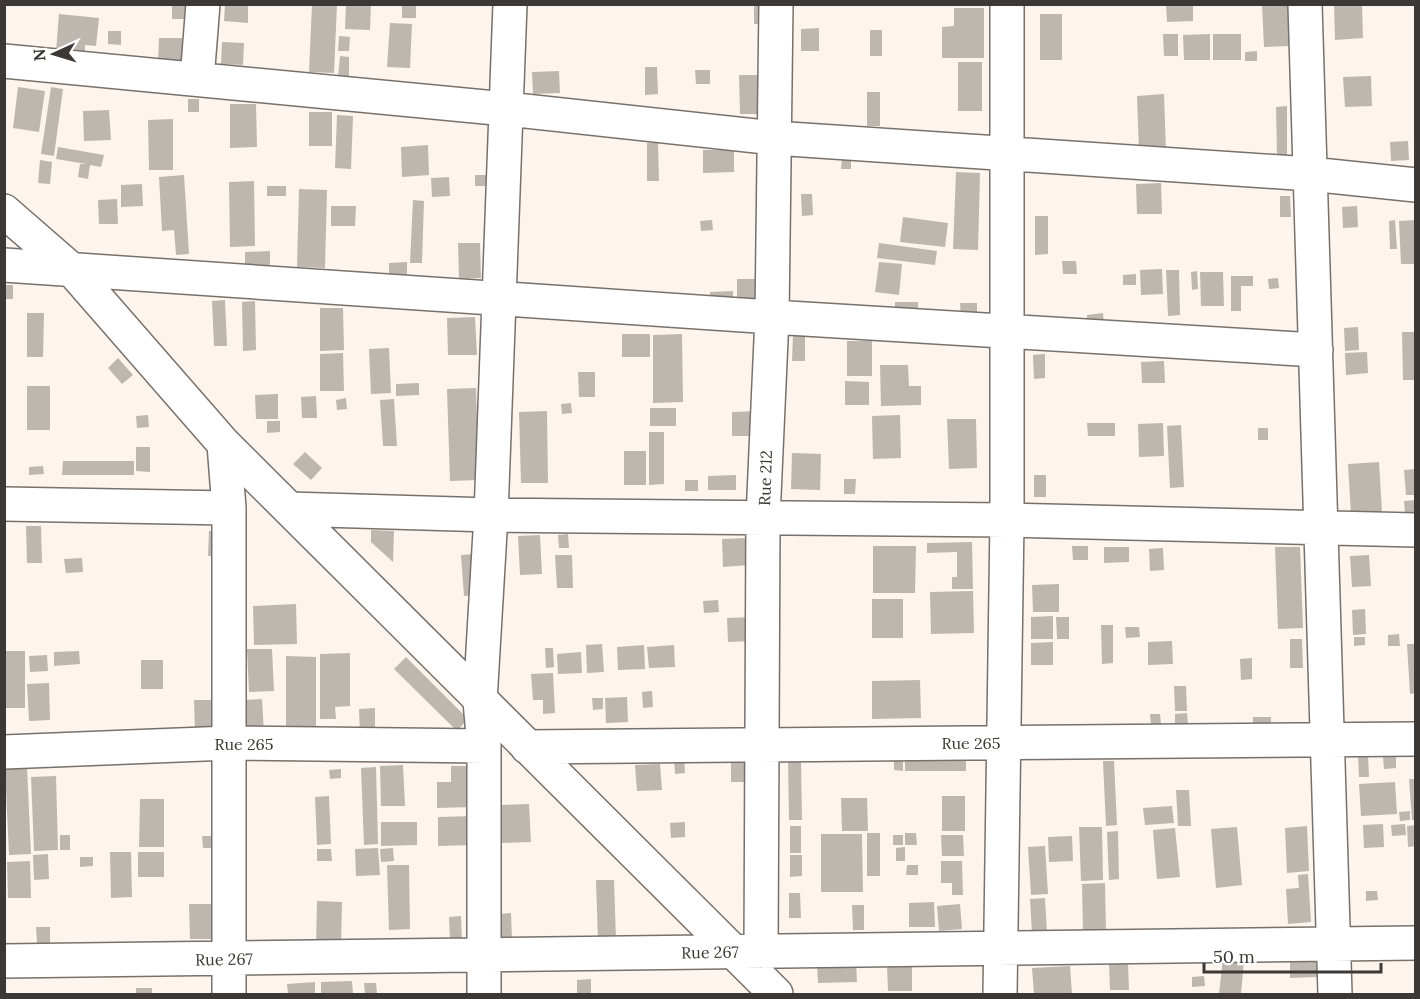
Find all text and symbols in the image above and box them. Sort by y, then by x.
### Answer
north arrow [24,24,84,84]
text: N [29,48,49,62]
street label: Rue 212 [754,450,776,506]
street label: Rue 265 [941,733,1001,753]
street label: Rue 265 [214,734,274,754]
scale bar [1204,936,1381,974]
street label: Rue 267 [681,941,740,963]
text: 50 m [1213,945,1255,968]
street label: Rue 267 [195,948,254,970]

